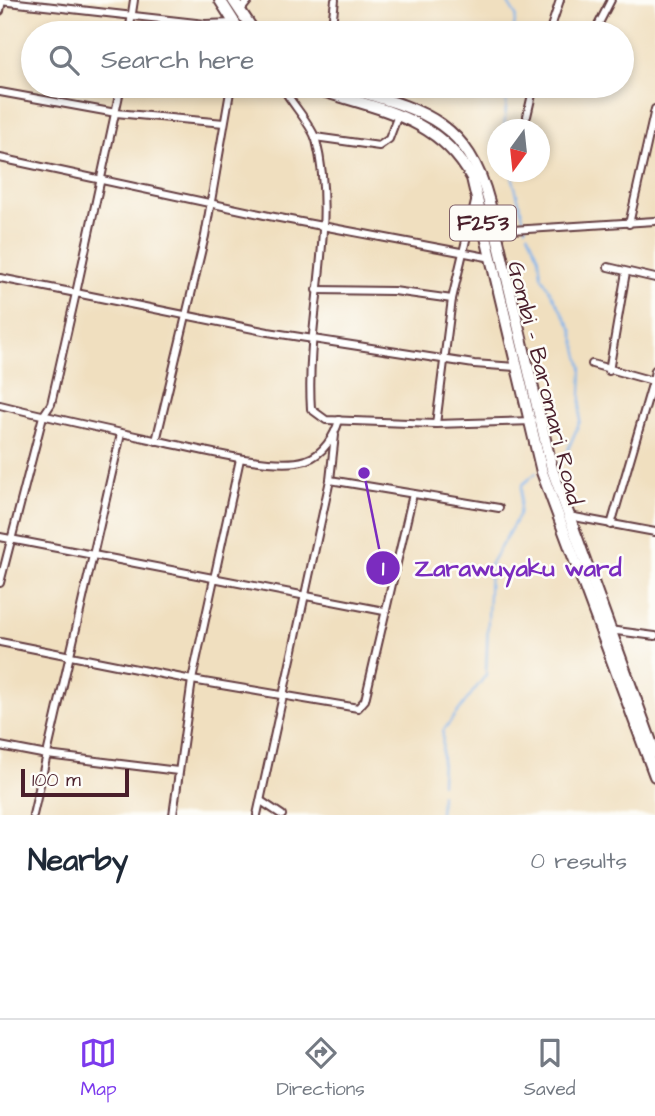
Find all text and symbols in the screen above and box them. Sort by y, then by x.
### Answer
search box [21,21,634,98]
icon: search [45,41,83,79]
text: Search here [101,42,254,78]
north arrow [487,119,550,182]
road number: F253 [450,206,516,241]
street label: Gombi - Baromari Road [499,258,591,508]
callout: Zarawuyaku ward [365,545,635,590]
text: Zarawuyaku ward [414,552,622,588]
text: 1 [382,554,385,583]
scale bar [21,766,130,798]
text: 100 m [32,767,81,794]
text: Nearby [28,840,128,882]
text: 0 results [530,845,627,877]
tab: Map [79,1034,117,1103]
tab: Directions [276,1034,365,1103]
tab: Saved [524,1034,575,1103]

